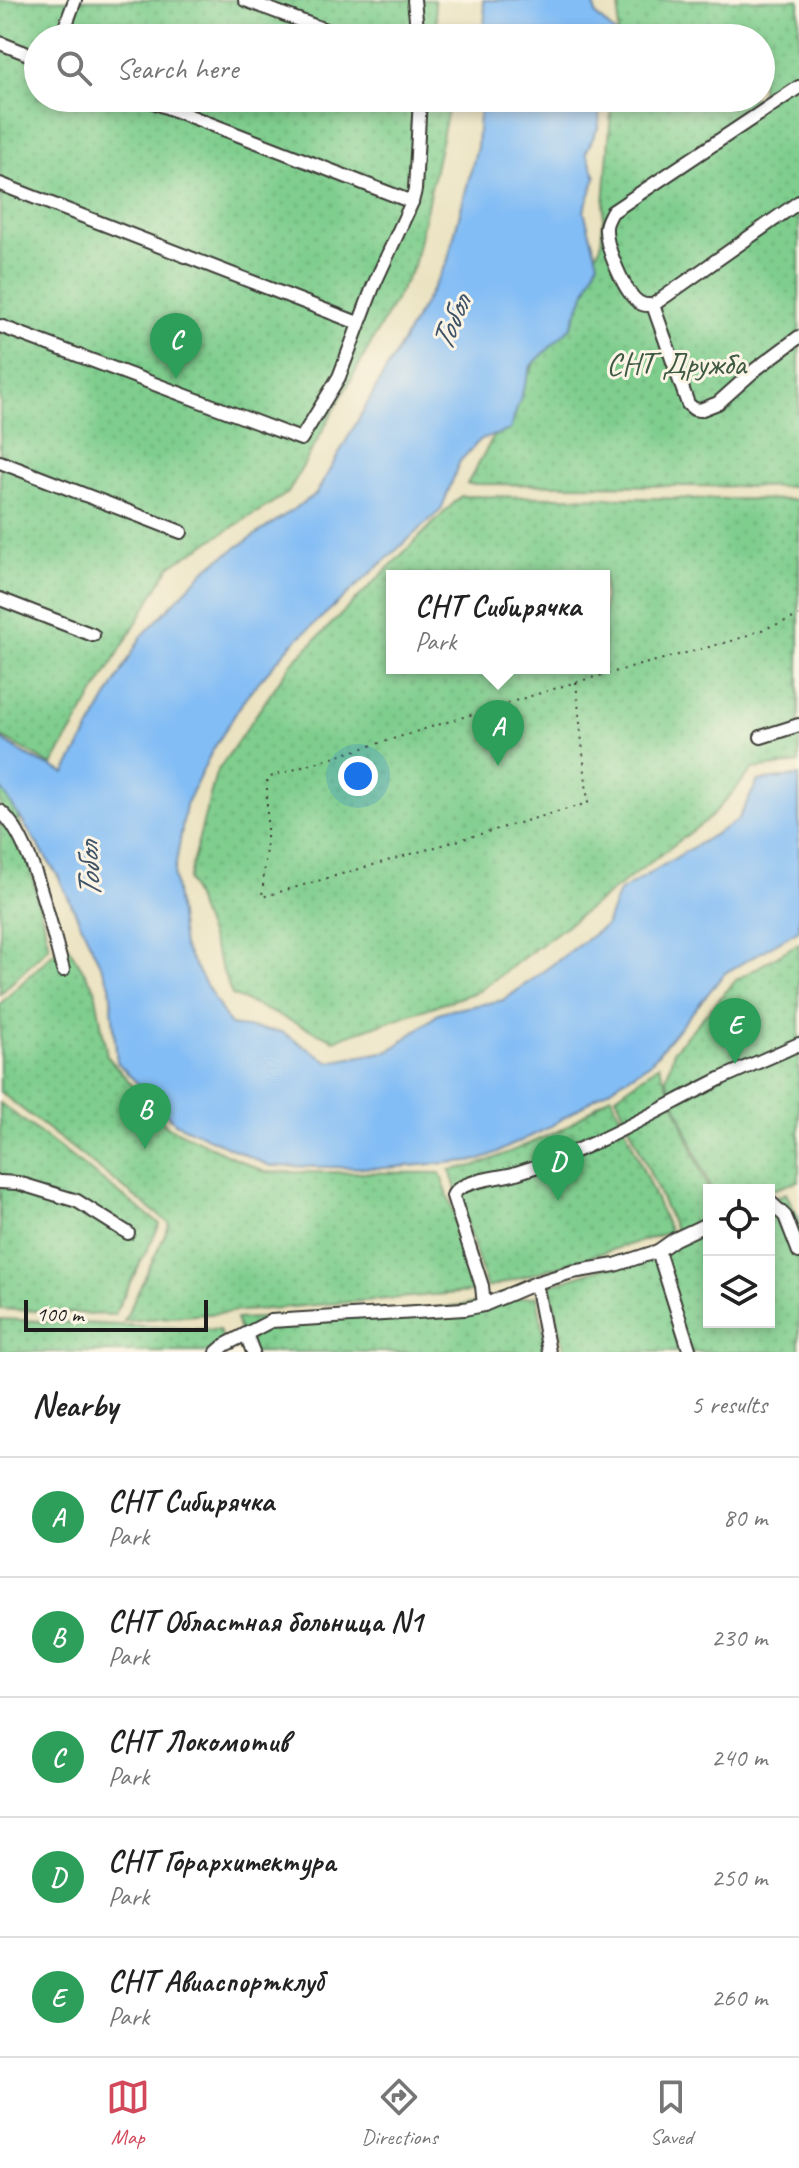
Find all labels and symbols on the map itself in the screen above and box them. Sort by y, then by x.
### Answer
water label: Тобол [419,284,483,357]
pin: C [150,313,202,379]
park label: СНТ Дружба [606,343,748,384]
pin: A [472,700,524,766]
your location [338,756,378,796]
water label: Тобол [65,838,110,900]
pin: E [709,998,761,1064]
pin: B [119,1083,171,1149]
pin: D [532,1135,584,1201]
scale bar [24,1296,208,1332]

